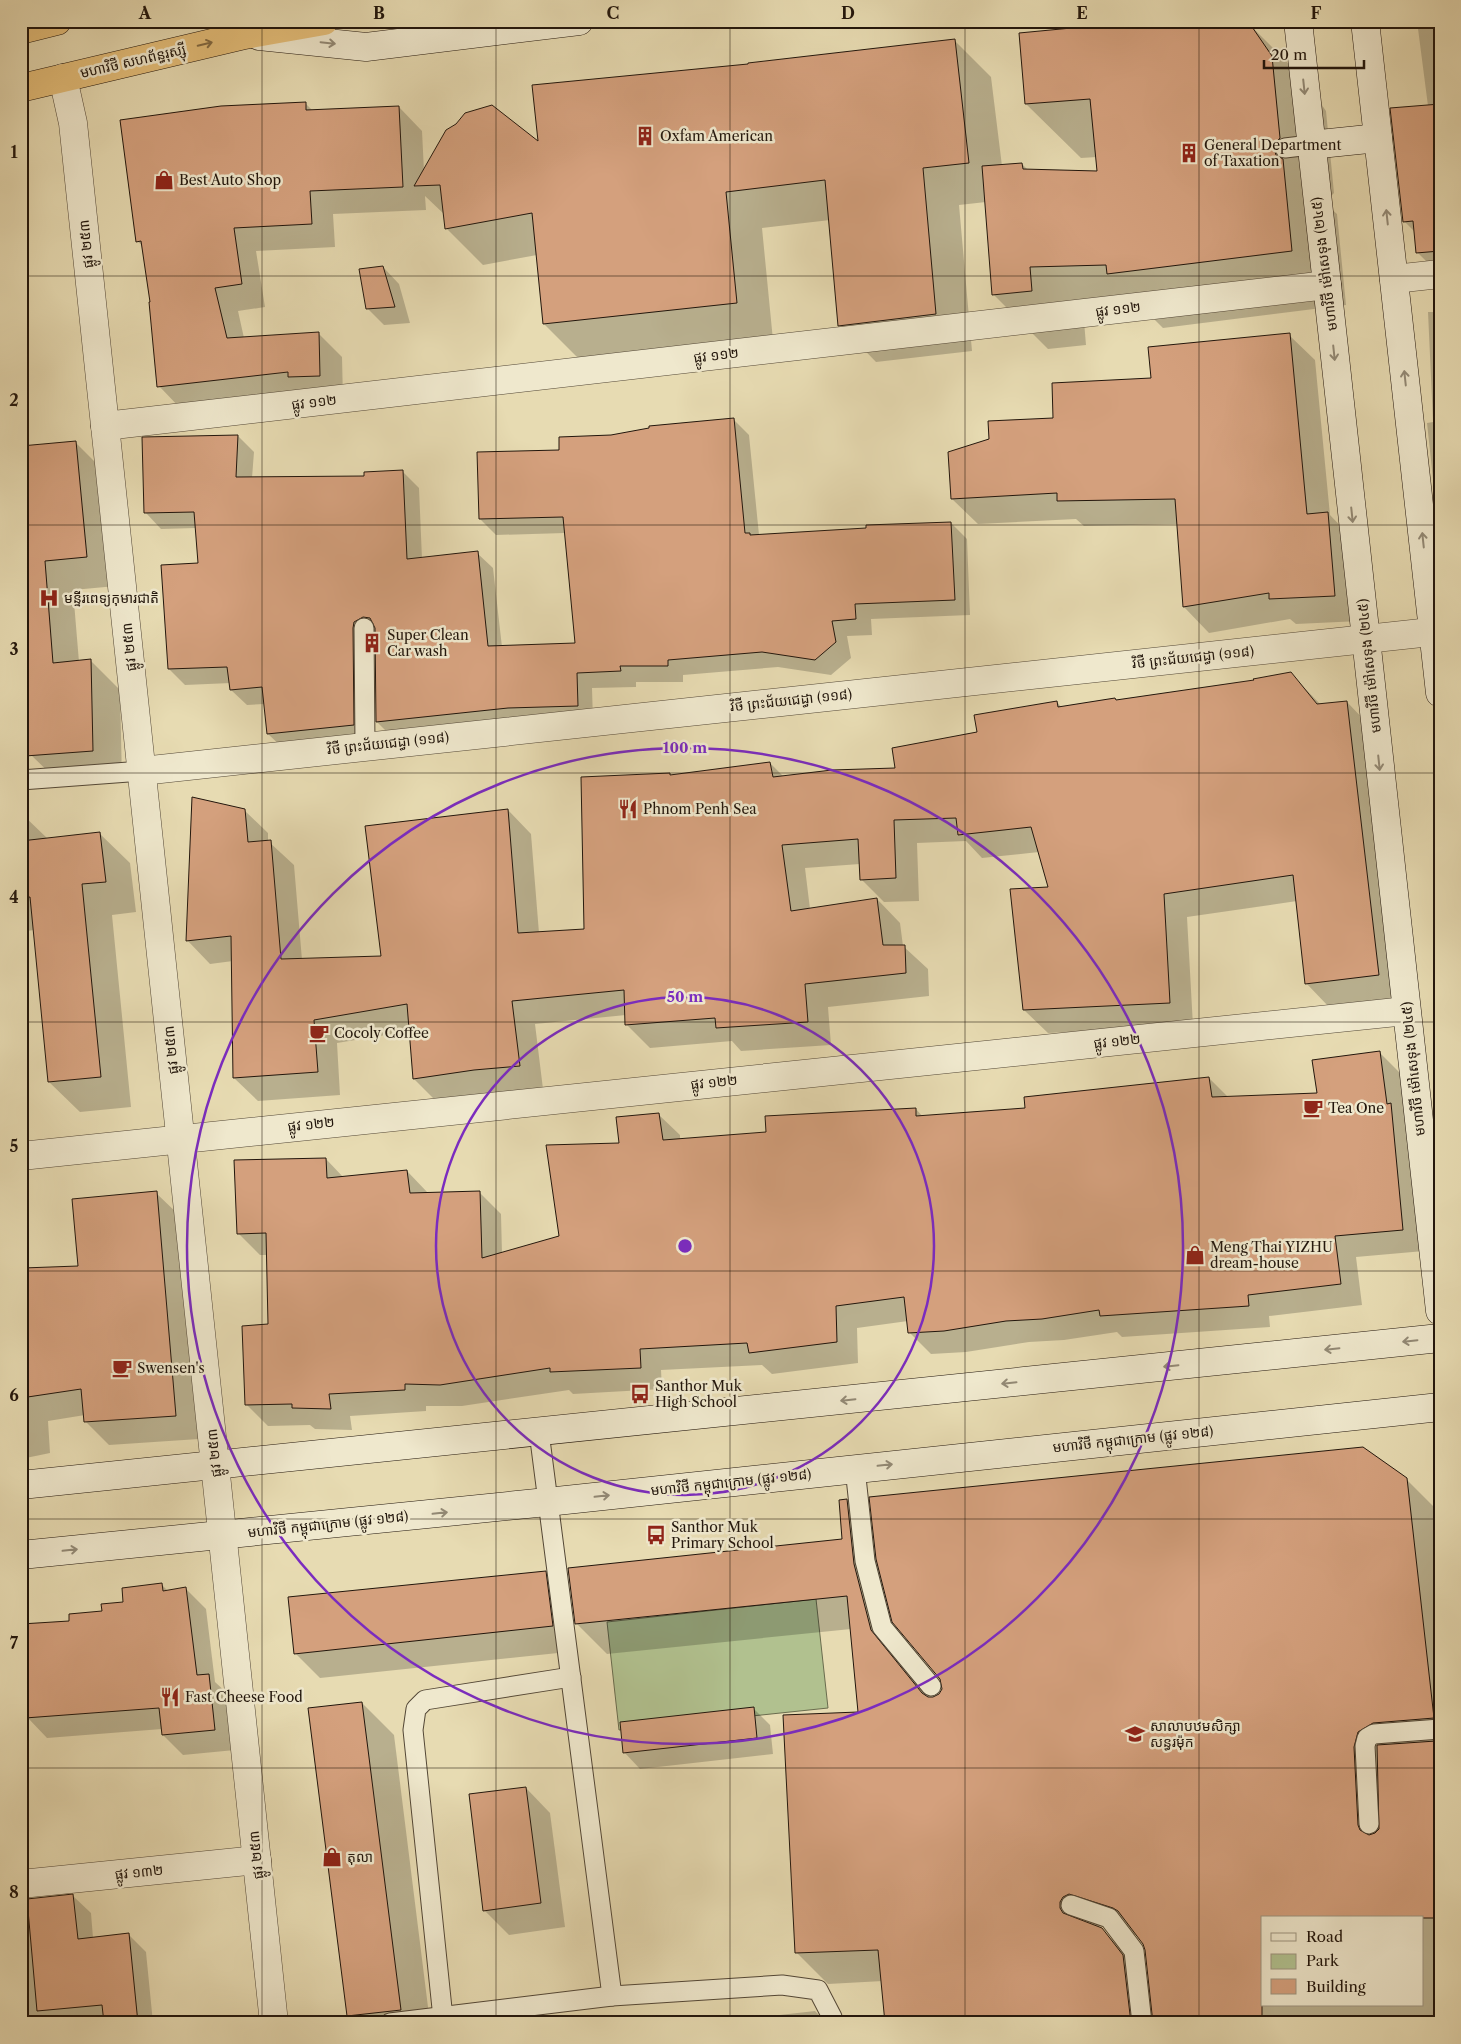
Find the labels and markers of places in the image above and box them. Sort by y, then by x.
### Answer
building icon: Oxfam American [634,125,656,147]
place label: Oxfam American [660,127,773,145]
place label: General Department of Taxation [1204,136,1342,170]
building icon: General Department of Taxation [1178,142,1200,164]
shop icon: Best Auto Shop [153,169,175,191]
place label: Best Auto Shop [179,171,281,189]
hospital icon: មន្ទីរពេទ្យកុមារជាតិ [38,587,60,609]
place label: មន្ទីរពេទ្យកុមារជាតិ [64,589,159,607]
place label: Super Clean Car wash [387,626,469,660]
building icon: Super Clean Car wash [361,632,383,654]
restaurant icon: Phnom Penh Sea [617,798,639,820]
place label: Phnom Penh Sea [643,800,757,818]
cafe icon: Cocoly Coffee [308,1022,330,1044]
place label: Cocoly Coffee [334,1024,429,1042]
cafe icon: Tea One [1302,1097,1324,1119]
place label: Tea One [1328,1099,1384,1117]
centre of rings [676,1237,694,1255]
place label: Meng Thai YIZHU dream-house [1210,1238,1333,1272]
shop icon: Meng Thai YIZHU dream-house [1184,1244,1206,1266]
cafe icon: Swensen's [111,1357,133,1379]
place label: Swensen's [137,1359,205,1377]
place label: Santhor Muk High School [655,1377,743,1411]
bus stop icon: Santhor Muk High School [629,1383,651,1405]
place label: Santhor Muk Primary School [671,1518,774,1552]
bus stop icon: Santhor Muk Primary School [645,1524,667,1546]
restaurant icon: Fast Cheese Food [159,1686,181,1708]
place label: Fast Cheese Food [185,1688,303,1706]
place label: សាលាបឋមសិក្សា សន្ធរម៉ុក [1150,1717,1241,1751]
school or university icon: សាលាបឋមសិក្សា សន្ធរម៉ុក [1124,1723,1146,1745]
shop icon: តុលា [321,1846,343,1868]
place label: តុលា [347,1848,373,1866]

